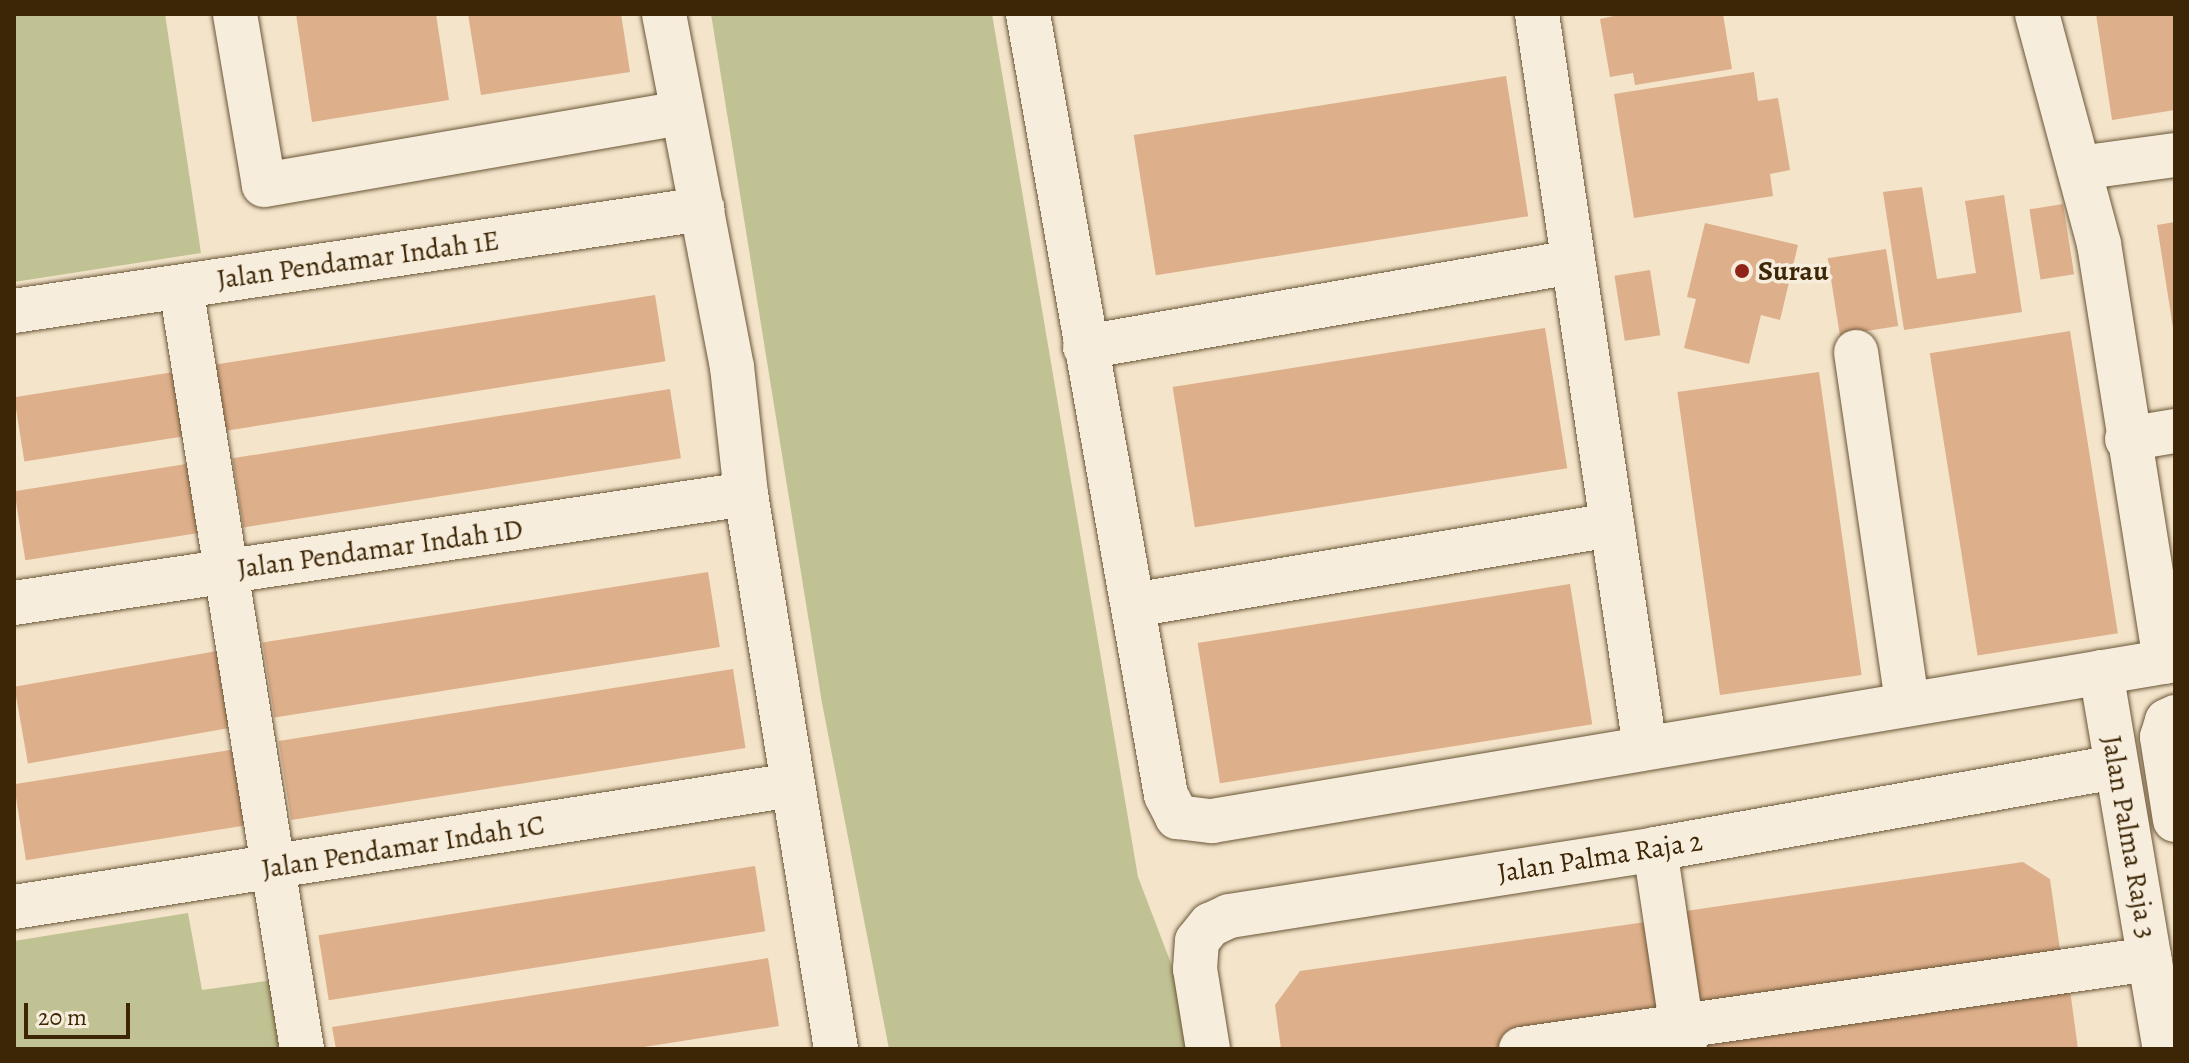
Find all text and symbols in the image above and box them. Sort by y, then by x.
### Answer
street label: Jalan Pendamar Indah 1E [215,224,501,296]
place label: Surau [1758,254,1828,288]
marker: Surau [1733,262,1751,280]
street label: Jalan Pendamar Indah 1D [235,512,525,586]
street label: Jalan Palma Raja 3 [2095,733,2163,941]
street label: Jalan Pendamar Indah 1C [259,808,547,886]
street label: Jalan Palma Raja 2 [1495,824,1705,890]
scale bar [28,987,134,1037]
text: 20 m [38,1001,87,1033]

